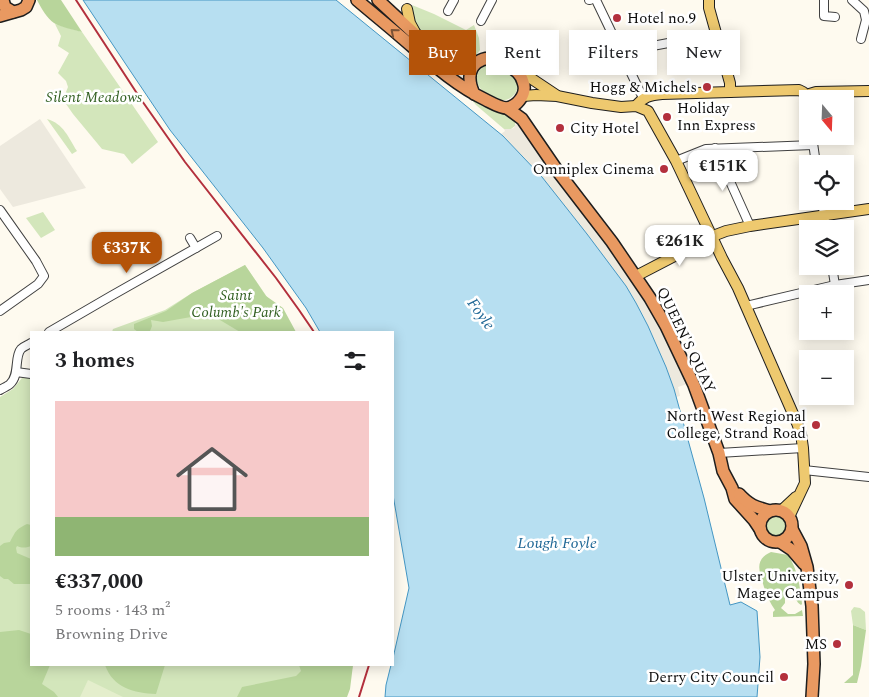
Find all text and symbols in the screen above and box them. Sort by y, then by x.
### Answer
place label: Hotel no.9 [627,7,696,30]
marker: Hotel no.9 [611,12,623,24]
one-way arrow [391,28,400,37]
chip: Buy [409,30,476,75]
chip: Rent [486,30,559,75]
chip: Filters [569,30,657,75]
chip: New [667,30,740,75]
place label: Hogg & Michels [590,76,697,99]
marker: Hogg & Michels [701,81,713,93]
park label: Silent Meadows [46,86,143,109]
north arrow [799,90,854,145]
map controls [799,90,854,405]
place label: Holiday Inn Express [677,97,756,137]
marker: Holiday Inn Express [661,111,673,123]
place label: City Hotel [570,117,639,140]
marker: City Hotel [554,122,566,134]
pin: €151K [688,150,758,192]
text: €151K [699,154,747,178]
button: locate [799,155,854,210]
place label: Omniplex Cinema [533,158,655,181]
marker: Omniplex Cinema [658,163,670,175]
button: layers [799,220,854,275]
pin: €261K [645,224,715,267]
text: €261K [656,229,704,253]
pin: €337K [92,232,162,274]
text: €337K [103,236,151,260]
street label: QUEEN'S QUAY [650,283,722,397]
park label: Saint Columb's Park [191,284,281,324]
button: + [799,285,854,340]
water label: Foyle [461,293,501,335]
text: 3 homes [55,345,135,377]
icon: filters [341,347,369,375]
button: − [799,350,854,405]
place label: North West Regional College, Strand Road [666,405,806,445]
marker: North West Regional College, Strand Road [810,419,822,431]
icon: home [167,434,257,524]
water label: Lough Foyle [517,531,597,555]
place label: Ulster University, Magee Campus [722,565,839,605]
text: €337,000 [55,566,143,598]
marker: Ulster University, Magee Campus [843,579,855,591]
text: 5 rooms · 143 m² [55,598,170,622]
text: Browning Drive [55,622,168,646]
place label: MS [805,633,827,656]
marker: MS [831,638,843,650]
place label: Derry City Council [648,666,774,689]
marker: Derry City Council [778,671,790,683]

